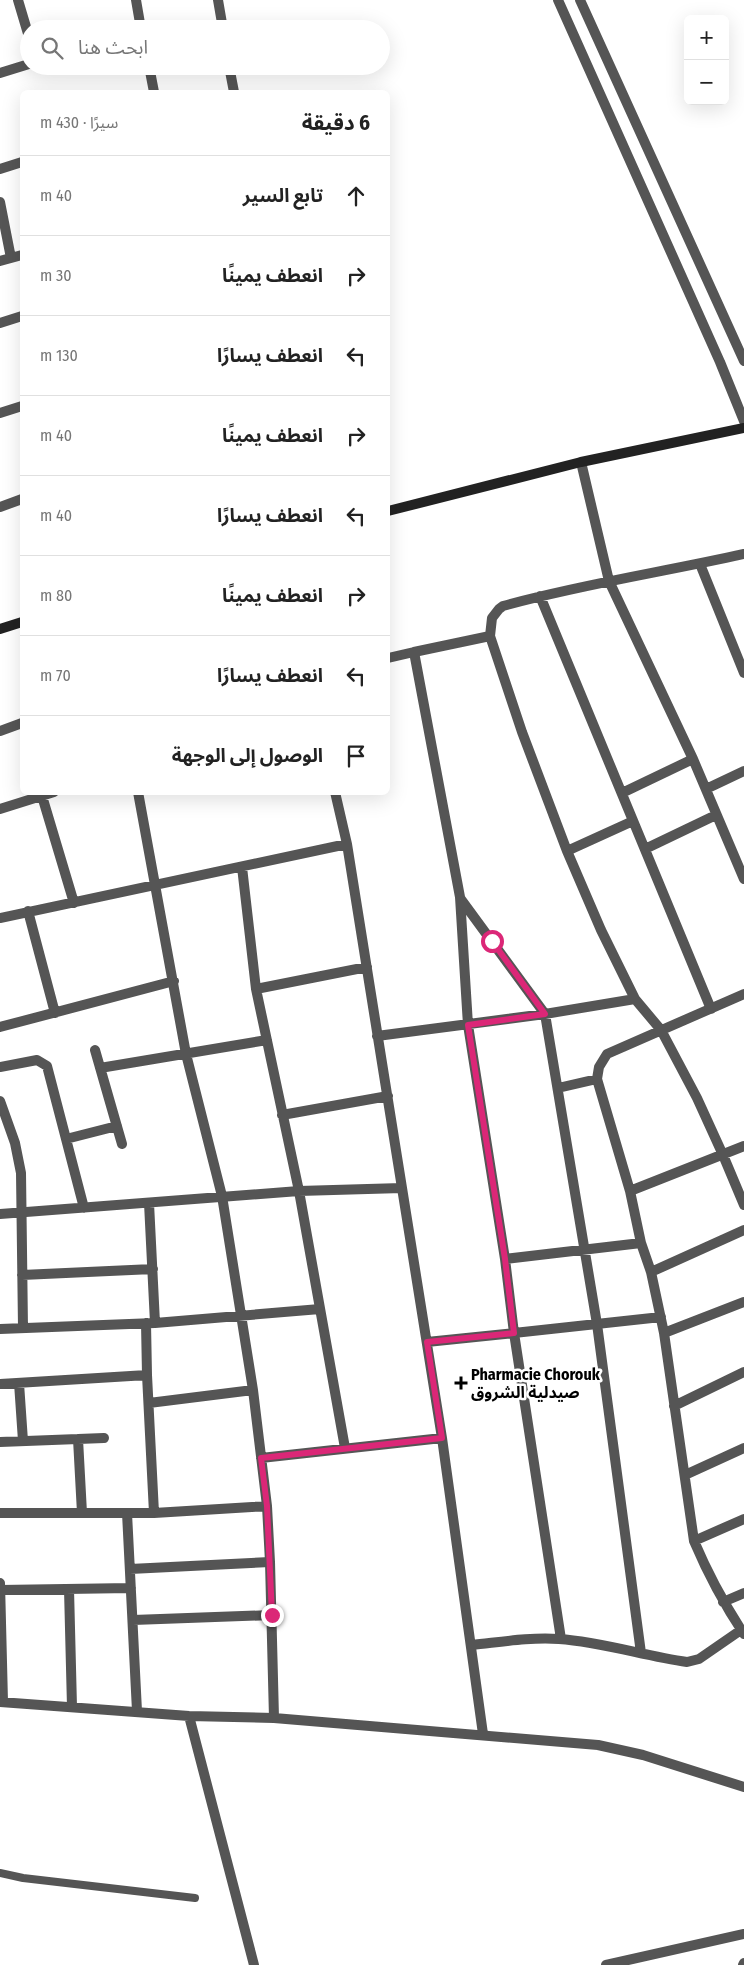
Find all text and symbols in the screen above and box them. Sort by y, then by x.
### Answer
map controls [684,15,729,105]
button: + [684,15,729,60]
search box [20,20,390,75]
icon: search [38,34,66,62]
text: ابحث هنا [78,36,148,59]
button: − [684,60,729,105]
text: 6 دقيقة [302,110,370,136]
text: سيرًا · 430 m [40,113,118,132]
icon: ahead [342,182,370,210]
text: تابع السير [243,184,323,207]
text: 40 m [40,186,72,205]
icon: right [342,262,370,290]
text: انعطف يمينًا [222,264,323,287]
text: 30 m [40,266,72,285]
icon: left [342,342,370,370]
text: انعطف يسارًا [217,344,323,367]
text: 130 m [40,346,78,365]
icon: right [342,422,370,450]
text: انعطف يمينًا [222,424,323,447]
text: 40 m [40,426,72,445]
icon: left [342,502,370,530]
text: انعطف يسارًا [217,504,323,527]
text: 40 m [40,506,72,525]
icon: right [342,582,370,610]
text: انعطف يمينًا [222,584,323,607]
text: 80 m [40,586,72,605]
icon: left [342,662,370,690]
text: انعطف يسارًا [217,664,323,687]
text: 70 m [40,666,71,685]
icon: arrive [342,742,370,770]
text: الوصول إلى الوجهة [172,744,323,767]
route start [481,930,504,953]
place label: Pharmacie Chorouk صيدلية الشروق [471,1365,601,1402]
marker: Pharmacie Chorouk صيدلية الشروق [455,1377,467,1389]
route end [261,1604,284,1627]

